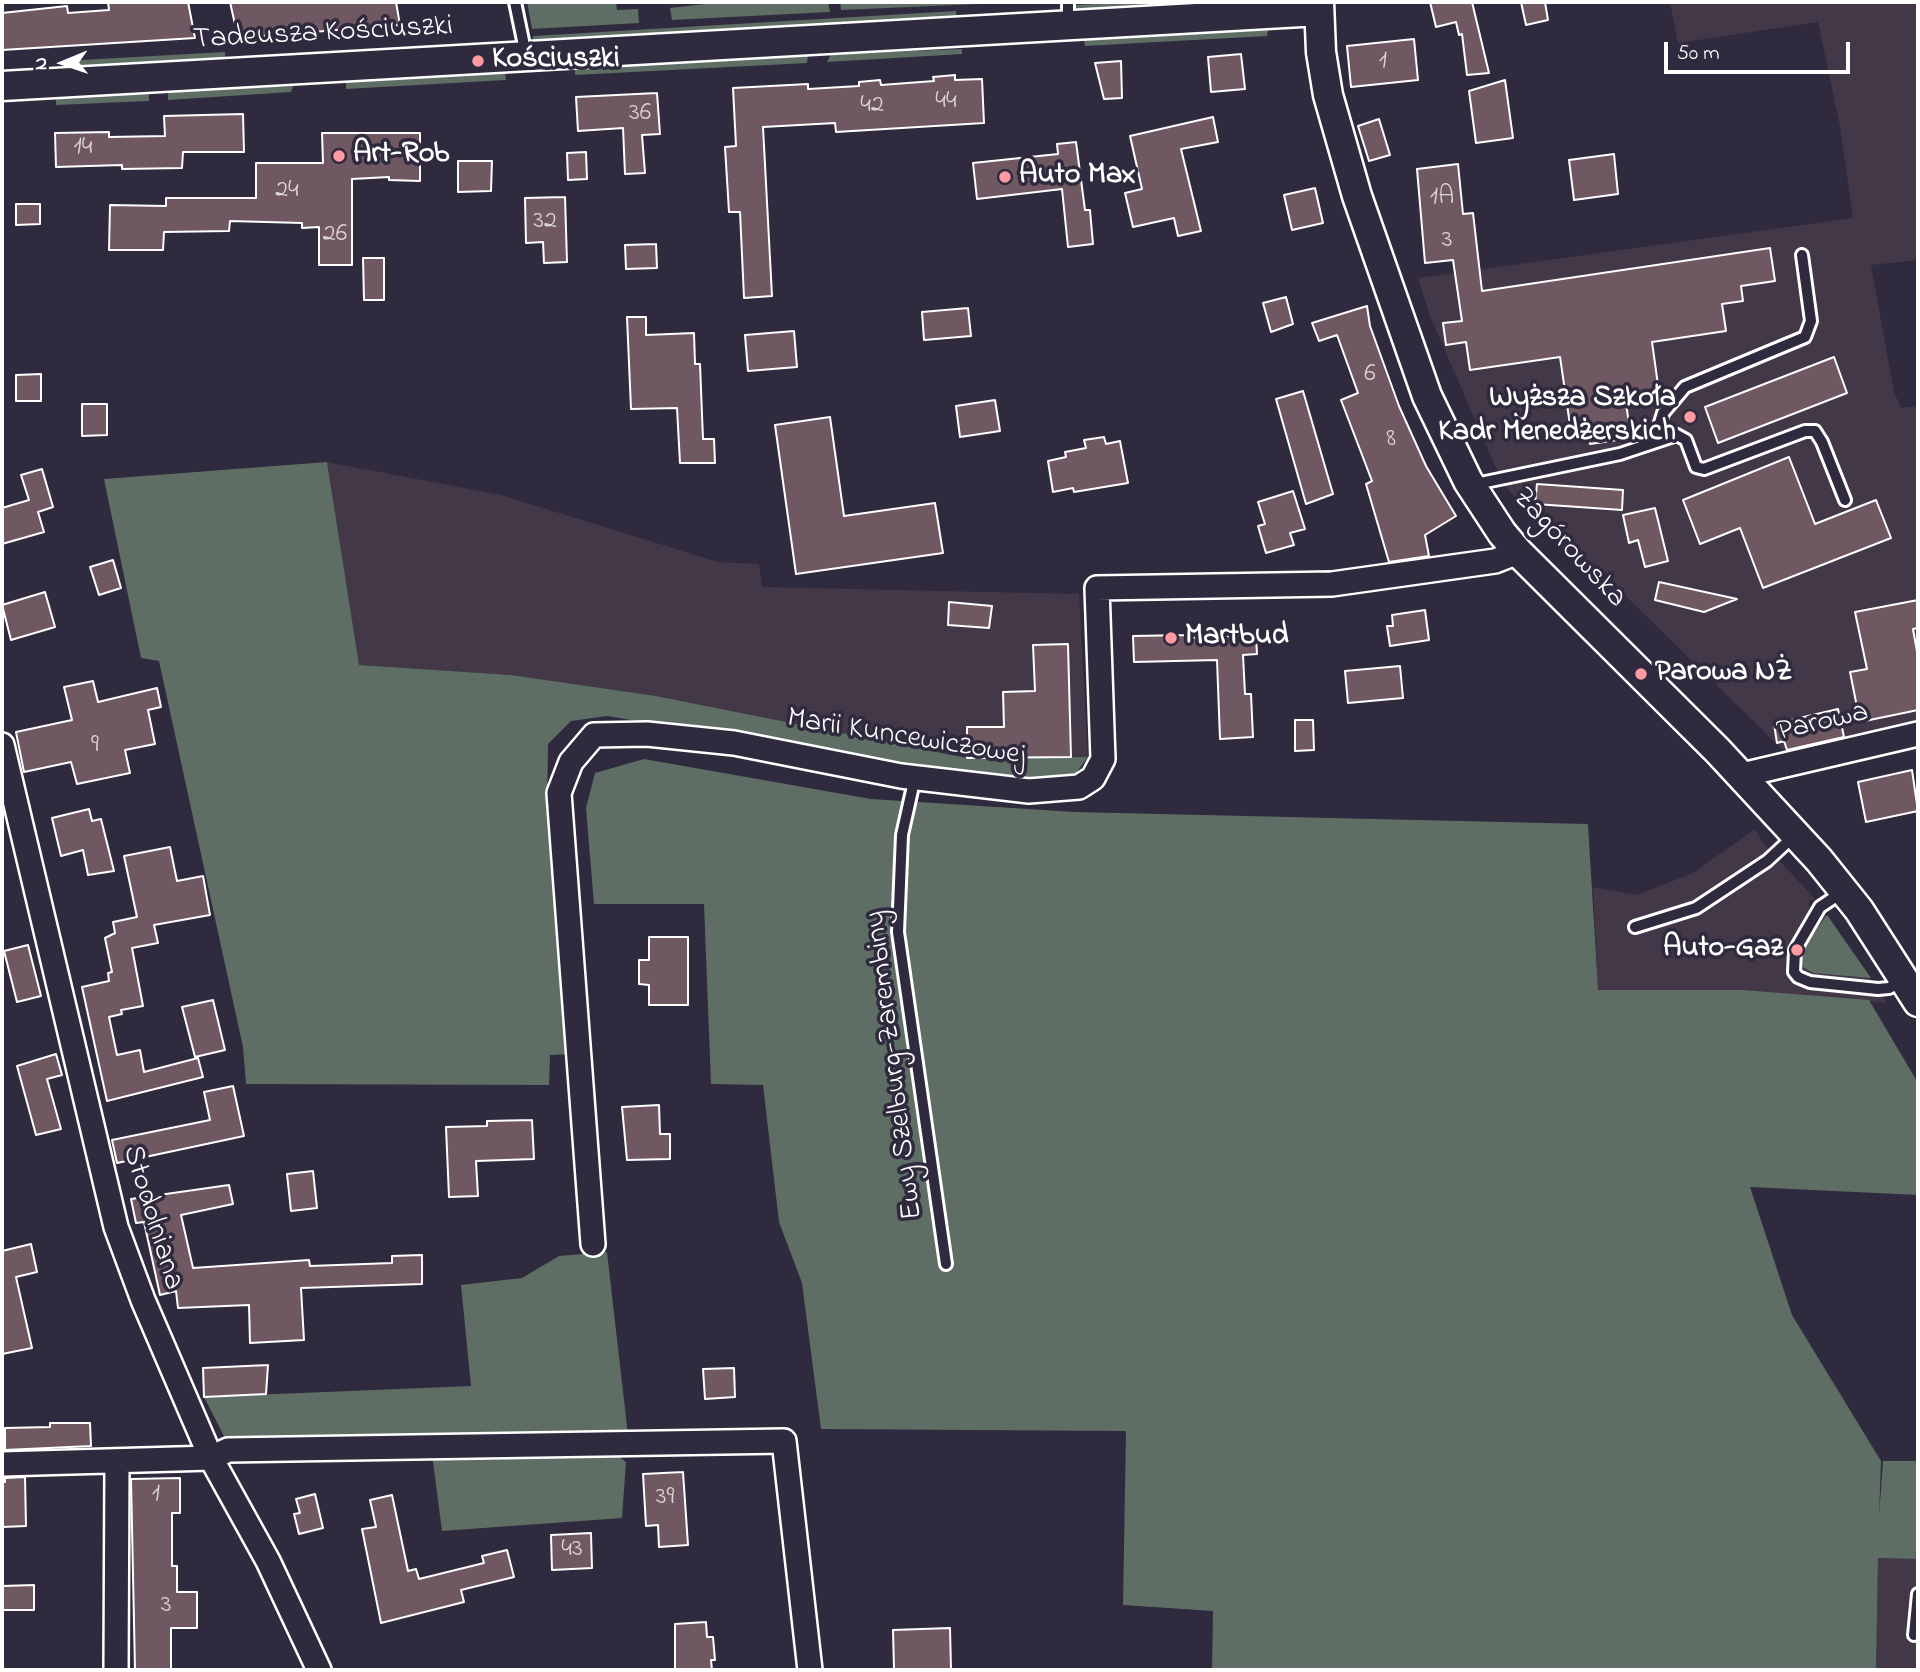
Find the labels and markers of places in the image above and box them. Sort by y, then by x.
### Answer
place label: Kościuszki [492,43,620,79]
marker: Kościuszki [470,53,486,69]
place label: Art-Rob [353,138,449,174]
marker: Art-Rob [331,148,347,164]
place label: Auto Max [1019,159,1136,195]
marker: Auto Max [997,169,1013,185]
place label: Wyższa Szkoła Kadr Menedżerskich [1438,382,1676,452]
marker: Wyższa Szkoła Kadr Menedżerskich [1682,409,1698,425]
place label: Martbud [1185,620,1289,656]
marker: Martbud [1163,630,1179,646]
place label: Parowa NŻ [1655,656,1792,692]
marker: Parowa NŻ [1633,666,1649,682]
place label: Auto-Gaz [1663,932,1783,968]
marker: Auto-Gaz [1789,942,1805,958]

